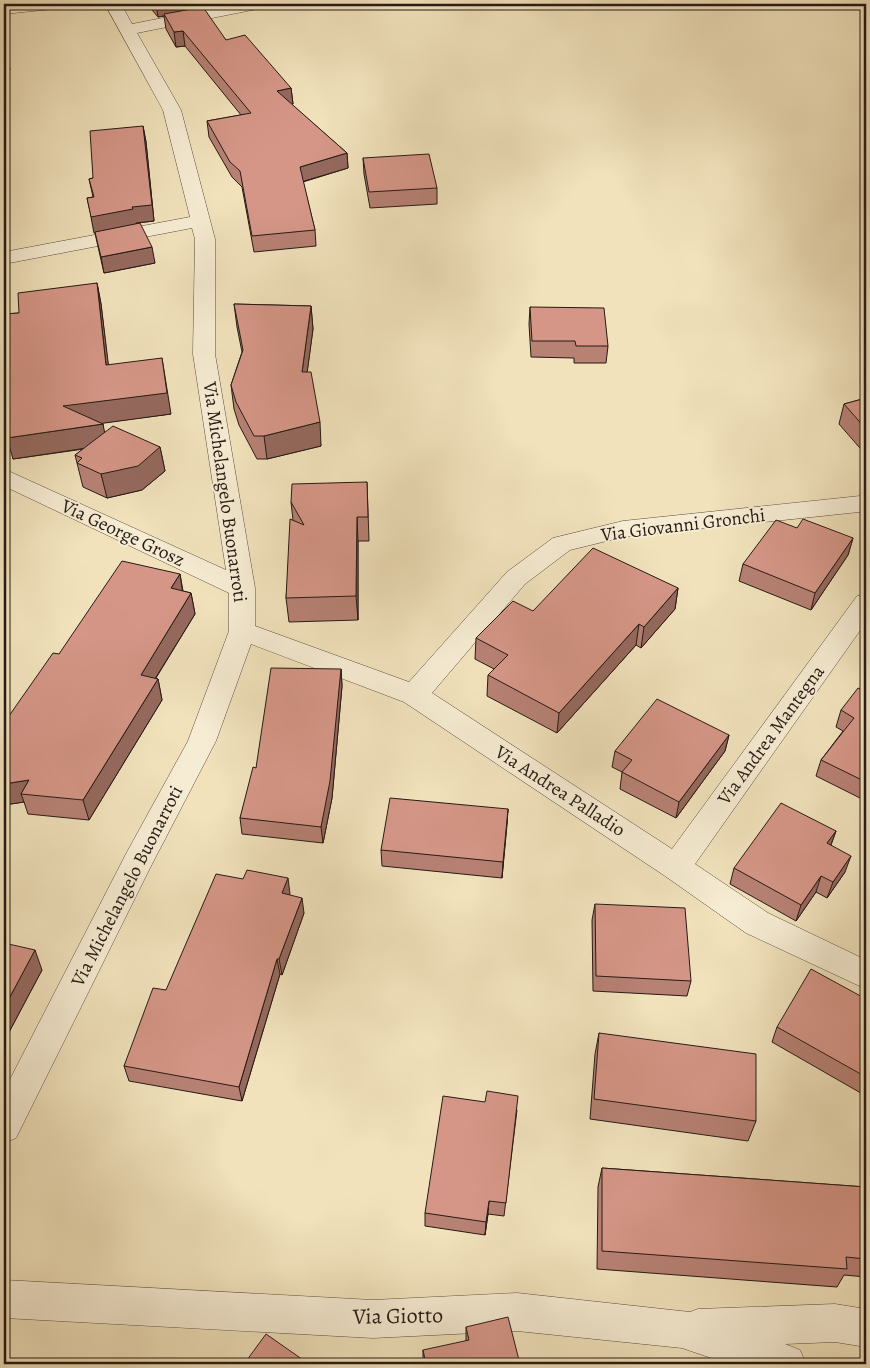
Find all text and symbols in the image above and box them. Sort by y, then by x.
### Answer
street label: Via Michelangelo Buonarroti [197,379,253,604]
street label: Via George Grosz [56,493,189,573]
street label: Via Giovanni Gronchi [598,502,767,548]
street label: Via Andrea Mantegna [711,660,831,811]
street label: Via Andrea Palladio [489,739,630,843]
street label: Via Michelangelo Buonarroti [64,781,189,992]
street label: Via Giotto [352,1300,443,1332]

